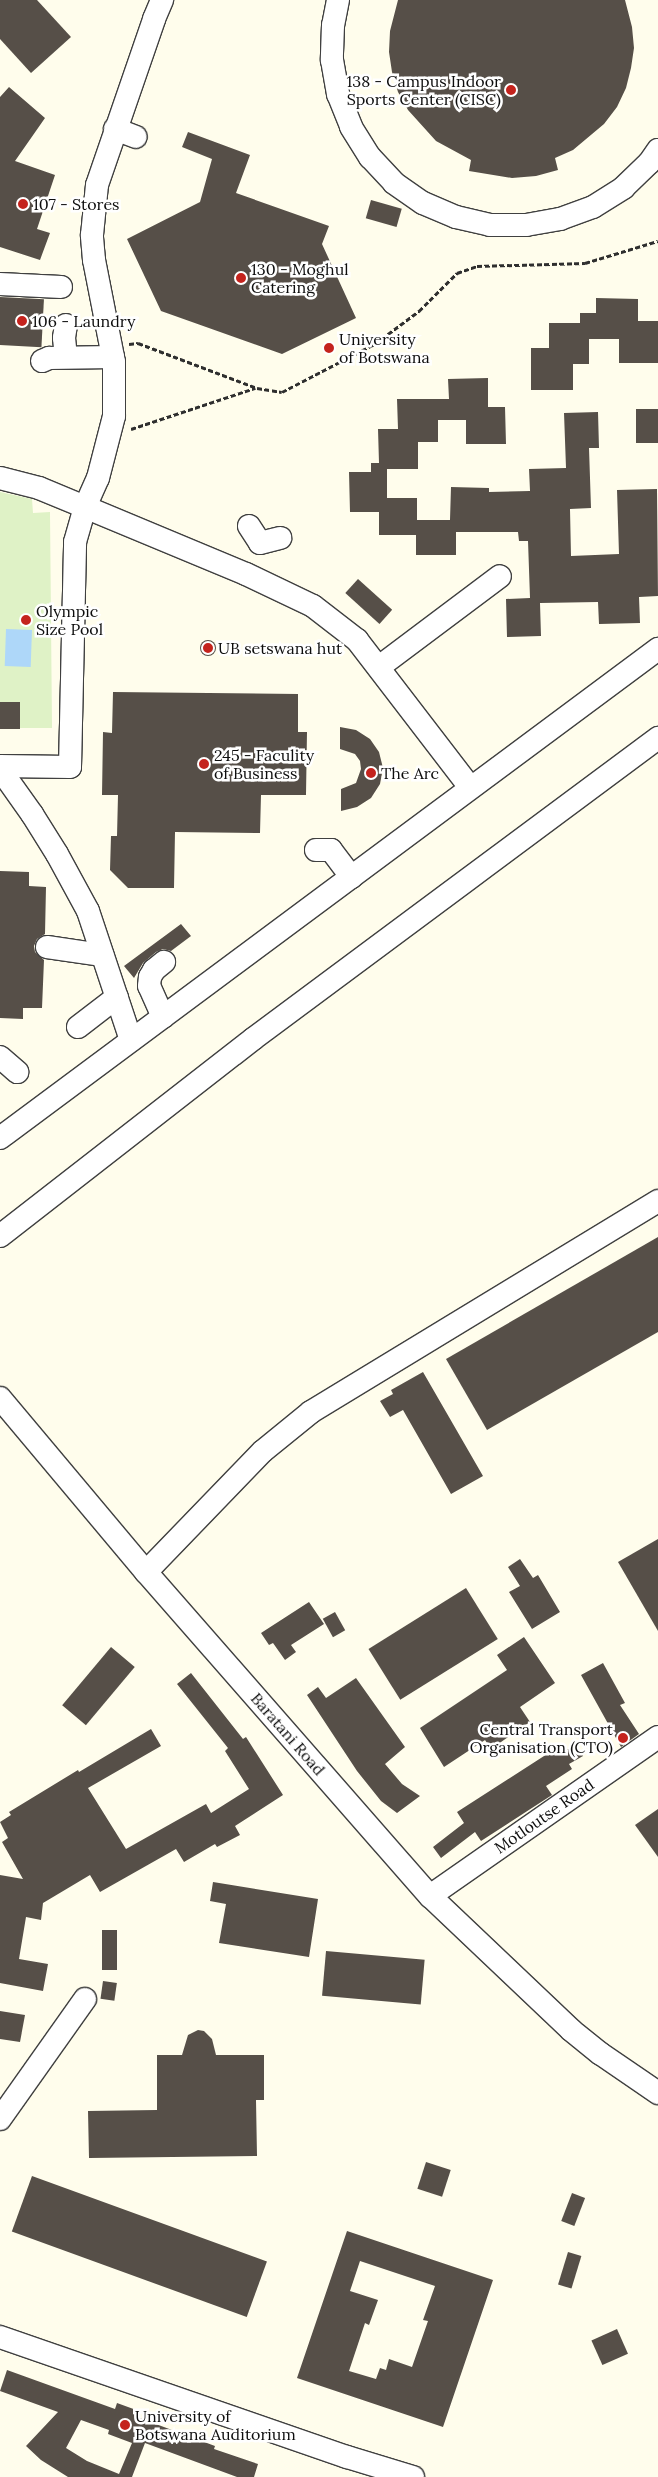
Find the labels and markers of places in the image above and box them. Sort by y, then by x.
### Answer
place label: 138 - Campus Indoor Sports Center (CISC) [346,71,501,109]
marker: 138 - Campus Indoor Sports Center (CISC) [505,84,517,96]
place label: 107 - Stores [33,194,119,214]
marker: 107 - Stores [17,198,29,210]
place label: 130 - Moghul Catering [251,259,349,297]
marker: 130 - Moghul Catering [235,272,247,284]
place label: 106 - Laundry [32,311,135,331]
marker: 106 - Laundry [16,315,28,327]
place label: University of Botswana [339,329,430,367]
marker: University of Botswana [323,342,335,354]
place label: Olympic Size Pool [36,601,103,639]
marker: Olympic Size Pool [20,614,32,626]
place label: UB setswana hut [218,638,342,658]
marker: UB setswana hut [202,642,214,654]
place label: 245 - Faculity of Business [214,745,314,783]
marker: 245 - Faculity of Business [198,758,210,770]
place label: The Arc [381,763,439,783]
marker: The Arc [365,767,377,779]
place label: Central Transport Organisation (CTO) [470,1719,613,1757]
marker: Central Transport Organisation (CTO) [617,1732,629,1744]
place label: University of Botswana Auditorium [135,2406,296,2444]
marker: University of Botswana Auditorium [119,2419,131,2431]

